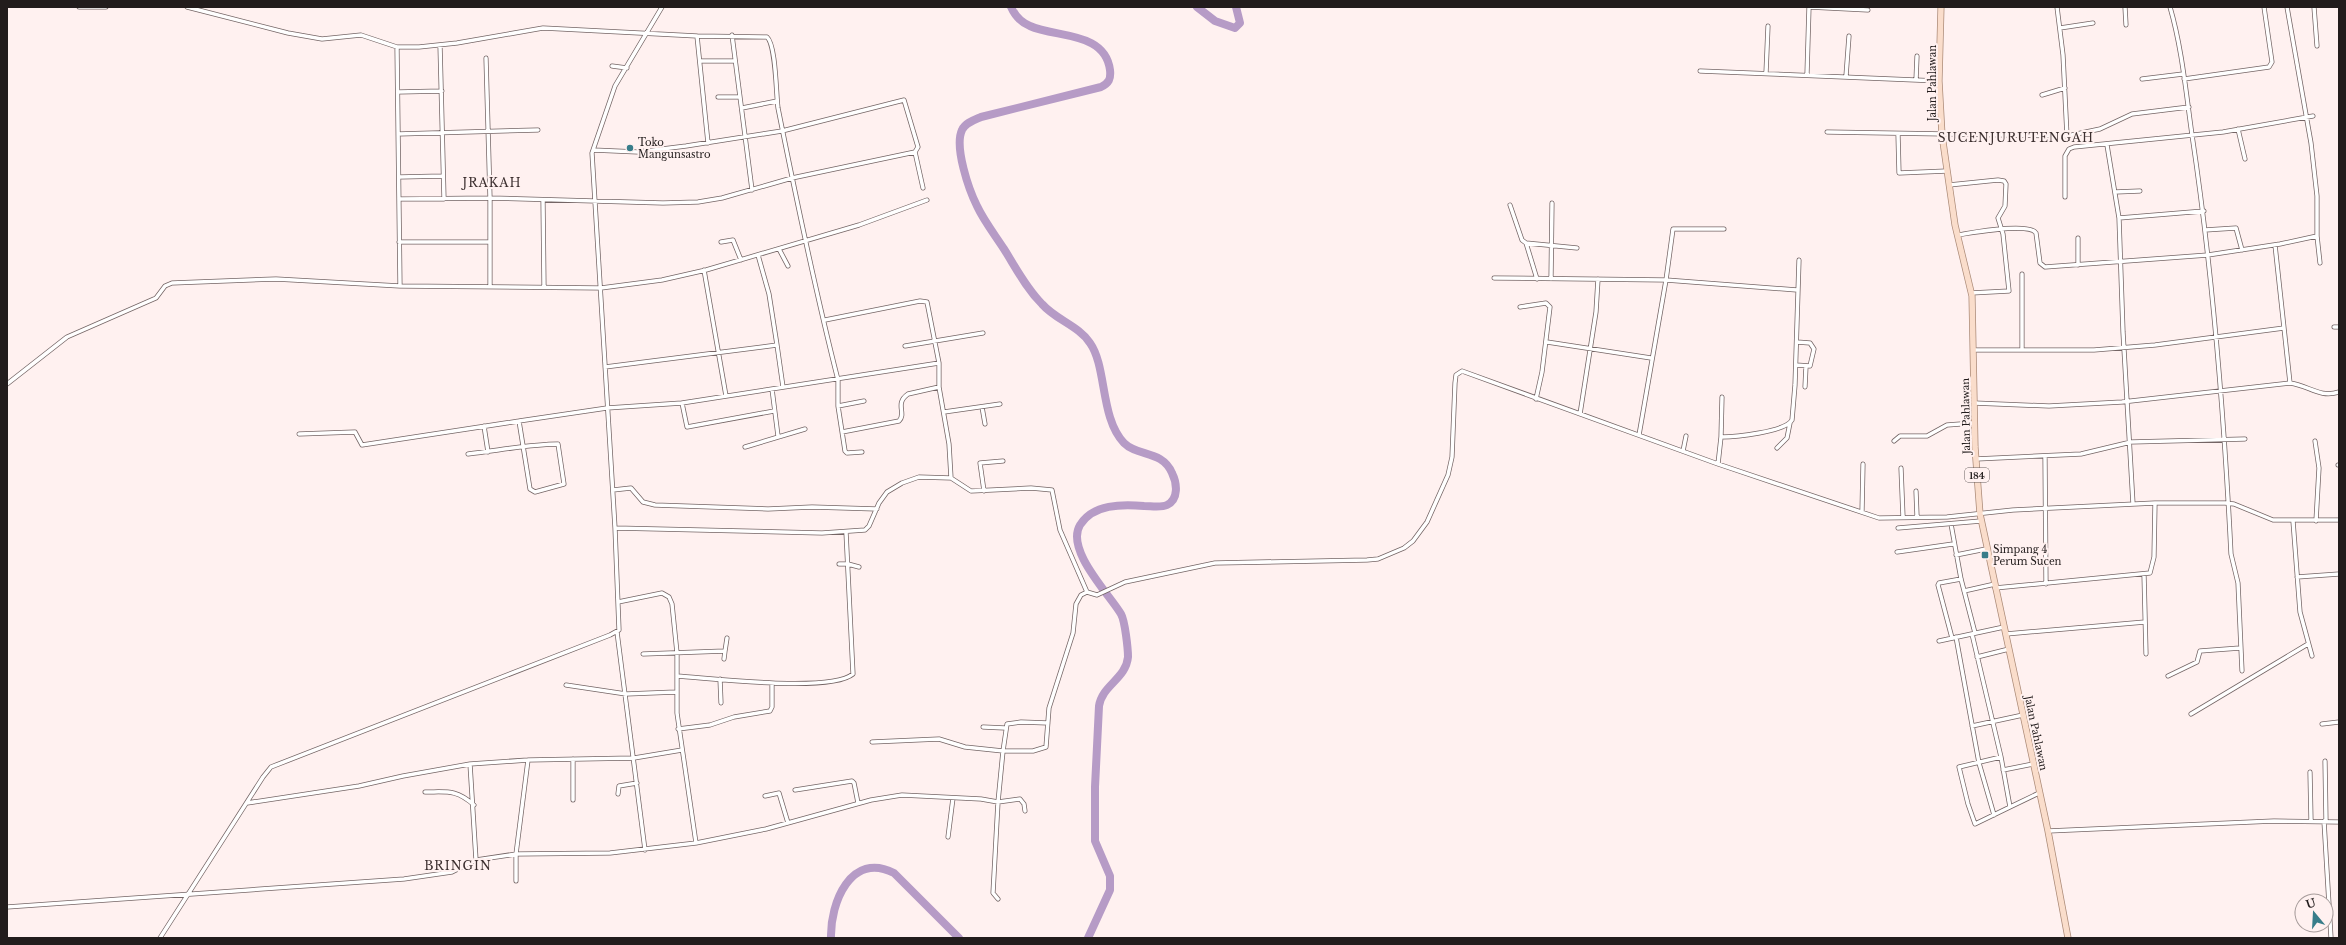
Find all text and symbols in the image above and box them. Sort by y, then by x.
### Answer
street label: Jalan Pahlawan [1926,45,1939,123]
district label: SUCENJURUTENGAH [1938,130,2094,145]
place label: Toko Mangunsastro [638,136,711,161]
marker: Toko Mangunsastro [625,143,635,153]
district label: JRAKAH [460,175,522,190]
street label: Jalan Pahlawan [1959,378,1973,456]
road number: 184 [1965,468,1989,482]
place label: Simpang 4 Perum Sucen [1993,543,2062,568]
marker: Simpang 4 Perum Sucen [1980,550,1990,560]
street label: Jalan Pahlawan [2021,692,2050,772]
district label: BRINGIN [424,858,492,873]
north arrow [2294,893,2334,933]
text: U [2304,895,2318,912]

